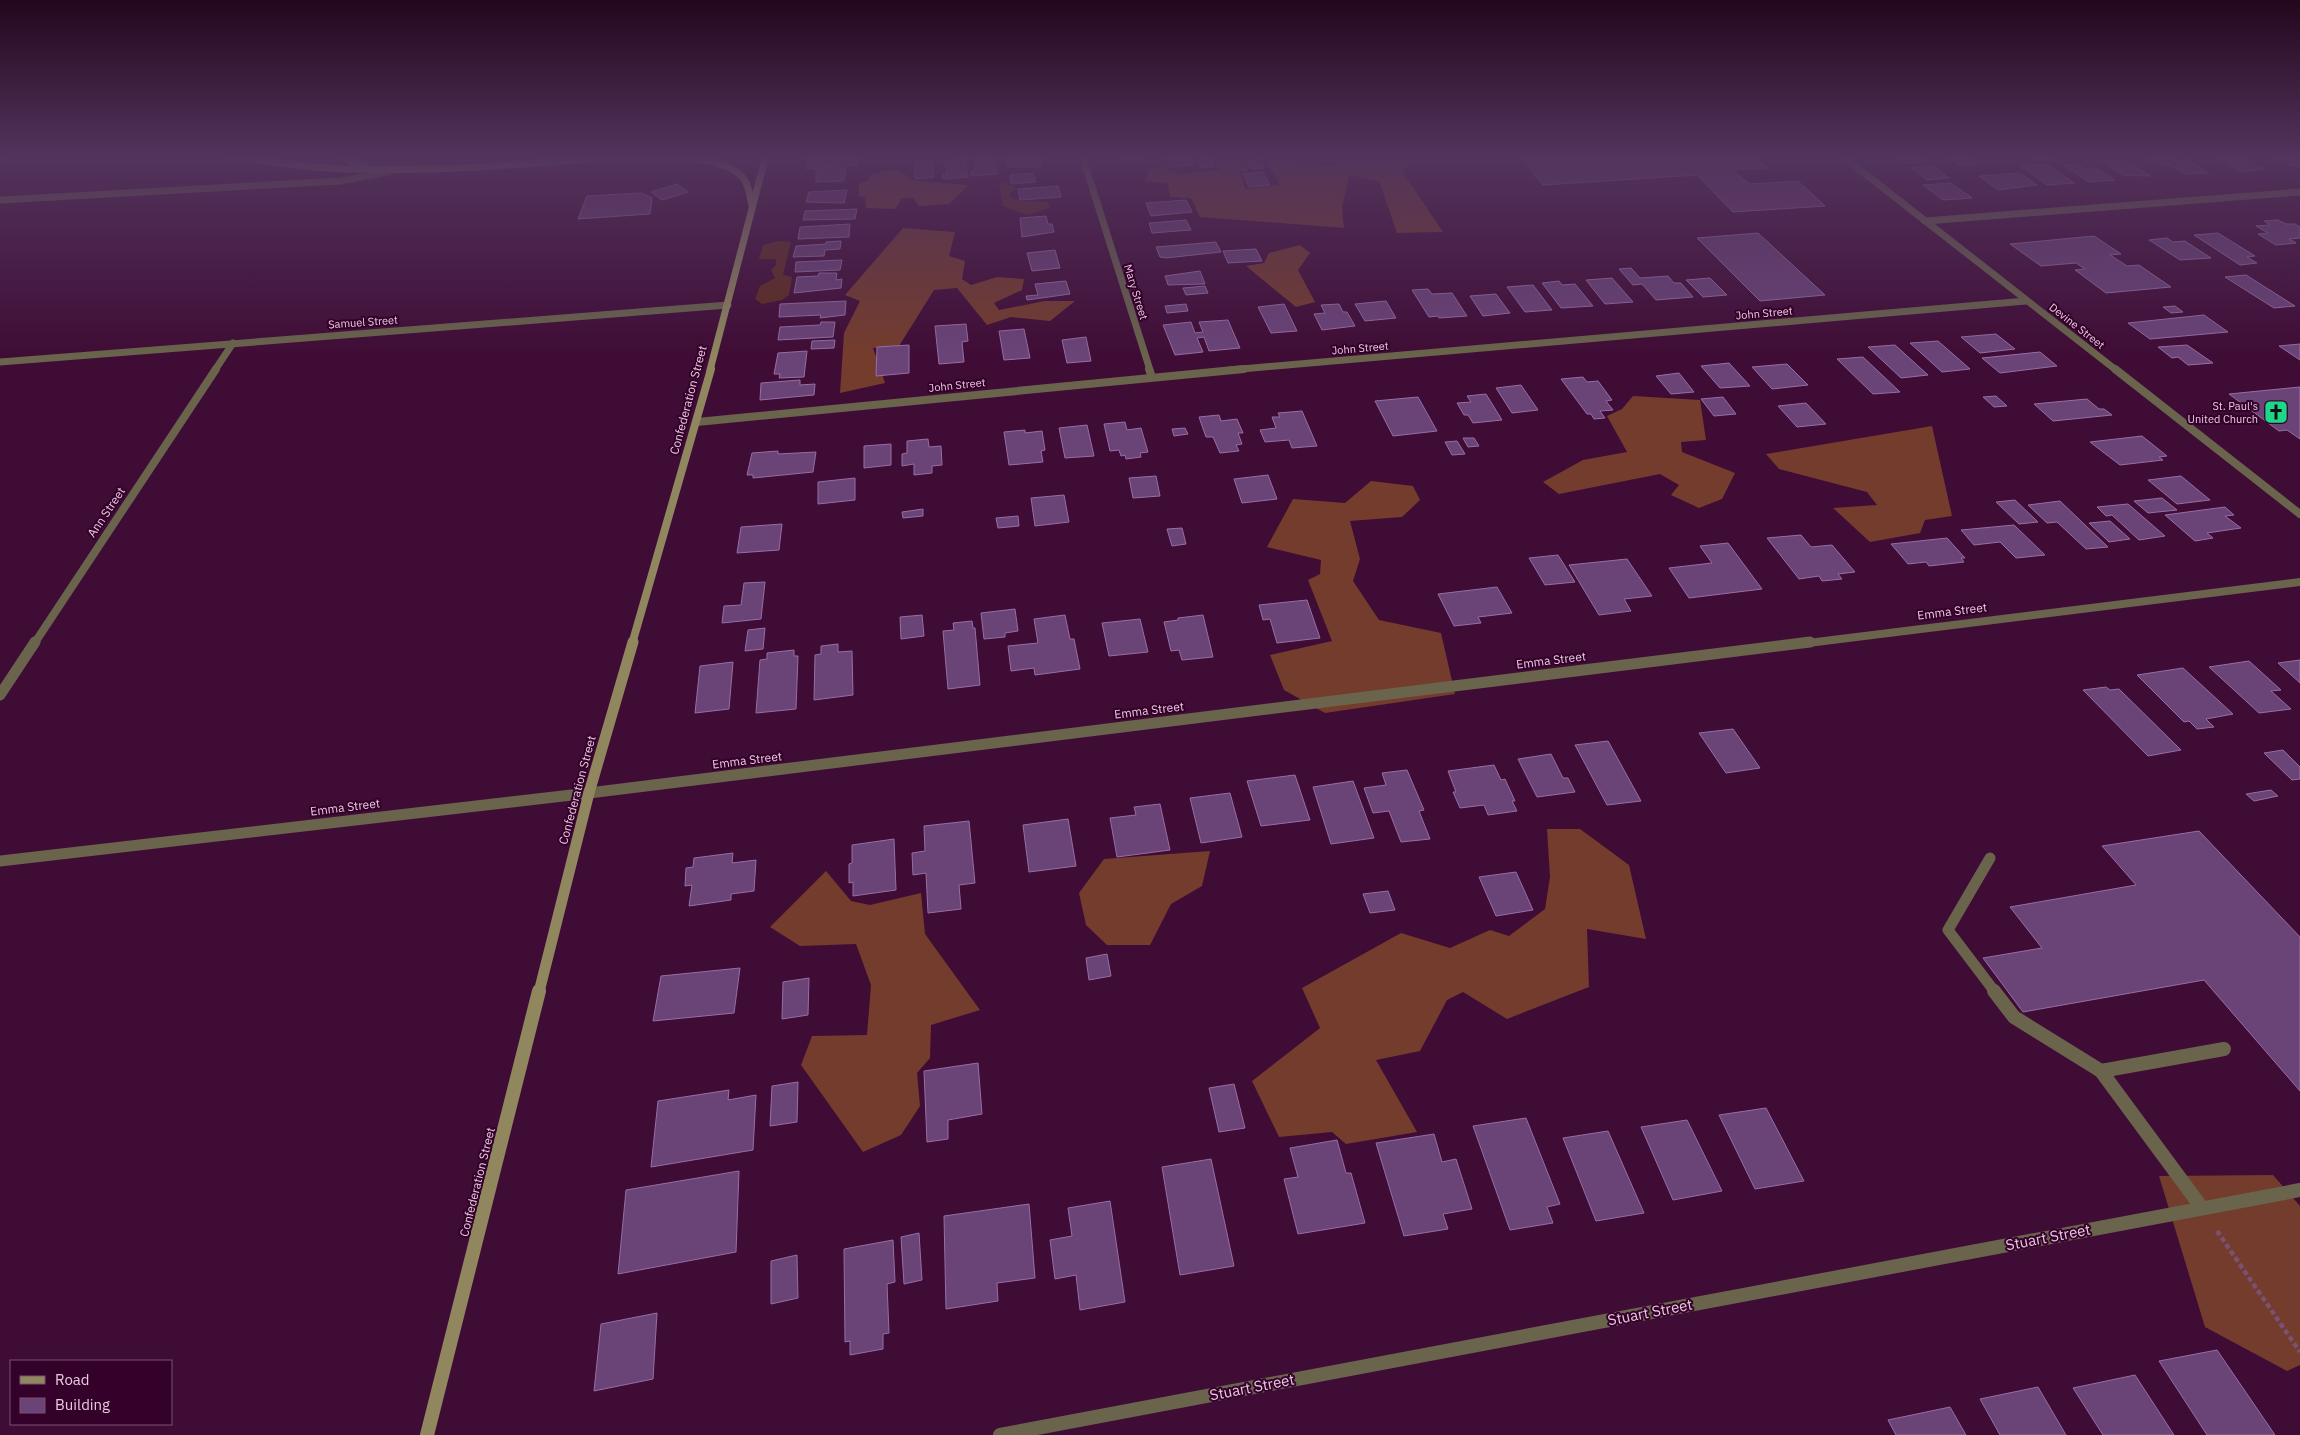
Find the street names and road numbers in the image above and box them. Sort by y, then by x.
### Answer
street label: Mary Street [1121,263,1151,322]
street label: Devine Street [2046,300,2108,352]
street label: John Street [1735,304,1793,322]
street label: Samuel Street [328,313,398,331]
street label: John Street [1331,339,1389,357]
street label: Confederation Street [666,344,710,456]
street label: John Street [928,375,986,395]
street label: Ann Street [84,484,128,540]
street label: Emma Street [1916,599,1988,623]
street label: Emma Street [1515,648,1587,672]
street label: Emma Street [1113,698,1185,722]
street label: Confederation Street [555,734,599,846]
street label: Emma Street [711,748,783,772]
street label: Emma Street [309,795,381,819]
street label: Confederation Street [456,1126,498,1238]
street label: Stuart Street [2004,1219,2092,1255]
street label: Stuart Street [1606,1294,1694,1330]
street label: Stuart Street [1208,1369,1296,1405]

